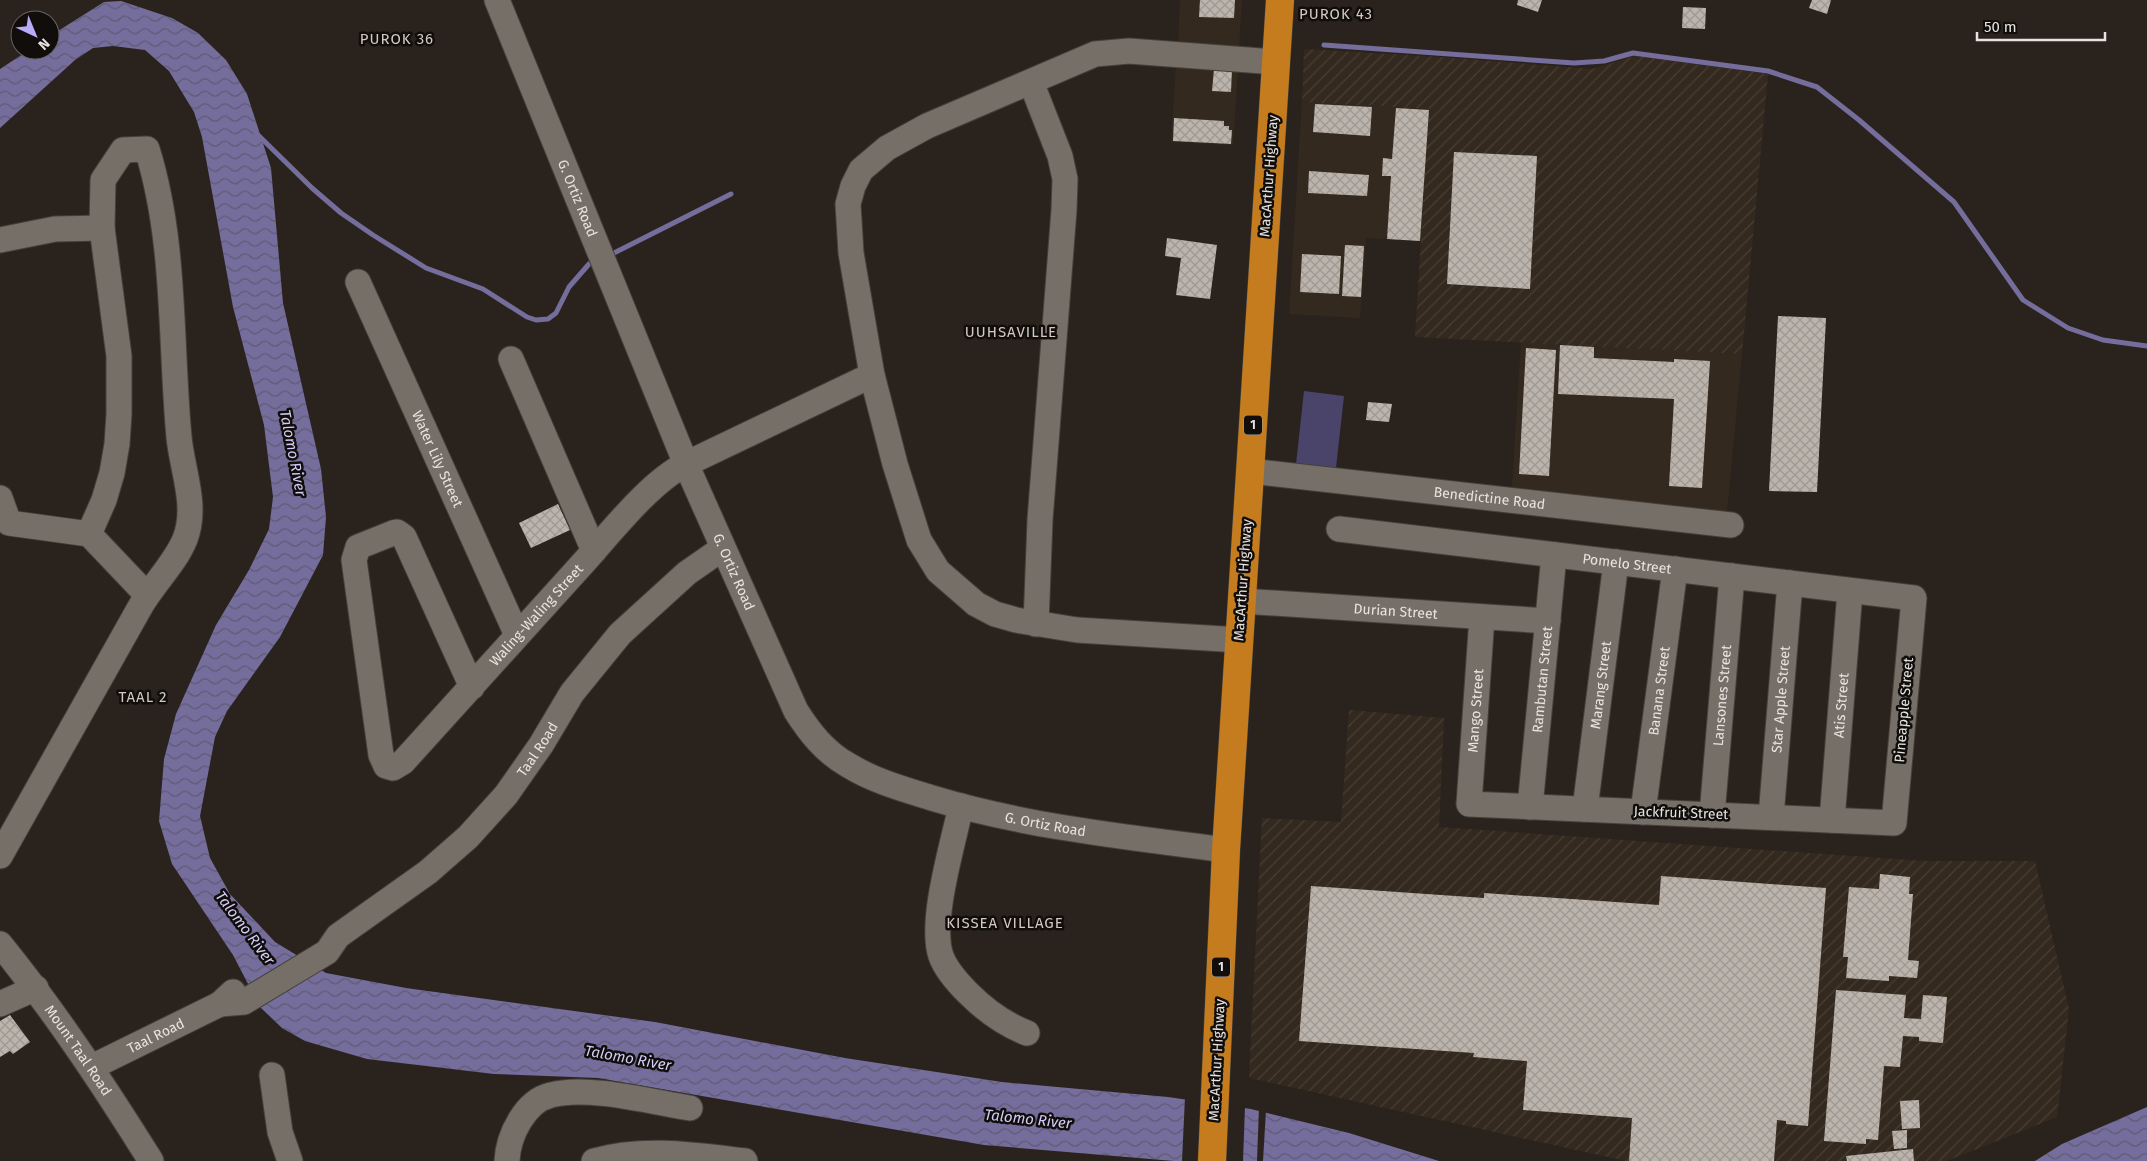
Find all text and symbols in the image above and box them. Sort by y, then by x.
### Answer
district label: PUROK 43 [1299,5,1373,23]
north arrow [10,10,60,60]
scale bar [1977,10,2104,42]
text: 50 m [1984,18,2017,36]
district label: PUROK 36 [360,30,434,48]
text: N [34,35,53,53]
street label: MacArthur Highway [1256,114,1282,238]
street label: G. Ortiz Road [554,157,601,239]
district label: UUHSAVILLE [965,323,1057,341]
water label: Talomo River [276,408,310,499]
street label: Water Lily Street [409,408,467,511]
road number: 1 [1244,416,1262,434]
street label: Benedictine Road [1433,483,1546,513]
street label: MacArthur Highway [1230,518,1256,642]
street label: G. Ortiz Road [710,531,758,613]
street label: Pomelo Street [1581,550,1673,577]
street label: Waling-Waling Street [486,560,587,669]
street label: Durian Street [1353,600,1439,622]
street label: Rambutan Street [1529,625,1556,734]
street label: Marang Street [1587,639,1615,730]
street label: Lansones Street [1709,643,1735,747]
street label: Star Apple Street [1768,644,1793,754]
street label: Banana Street [1645,645,1673,737]
street label: Pineapple Street [1891,656,1917,763]
street label: Mango Street [1464,667,1487,753]
street label: Atis Street [1830,671,1852,739]
district label: TAAL 2 [118,688,168,706]
street label: Taal Road [513,719,561,780]
street label: Jackfruit Street [1633,803,1730,823]
street label: G. Ortiz Road [1003,808,1087,840]
water label: Talomo River [212,888,279,969]
district label: KISSEA VILLAGE [946,914,1064,932]
road number: 1 [1212,958,1230,976]
street label: MacArthur Highway [1205,998,1229,1121]
street label: Mount Taal Road [41,1002,115,1099]
street label: Taal Road [124,1014,187,1057]
water label: Talomo River [583,1042,674,1075]
water label: Talomo River [984,1105,1074,1133]

